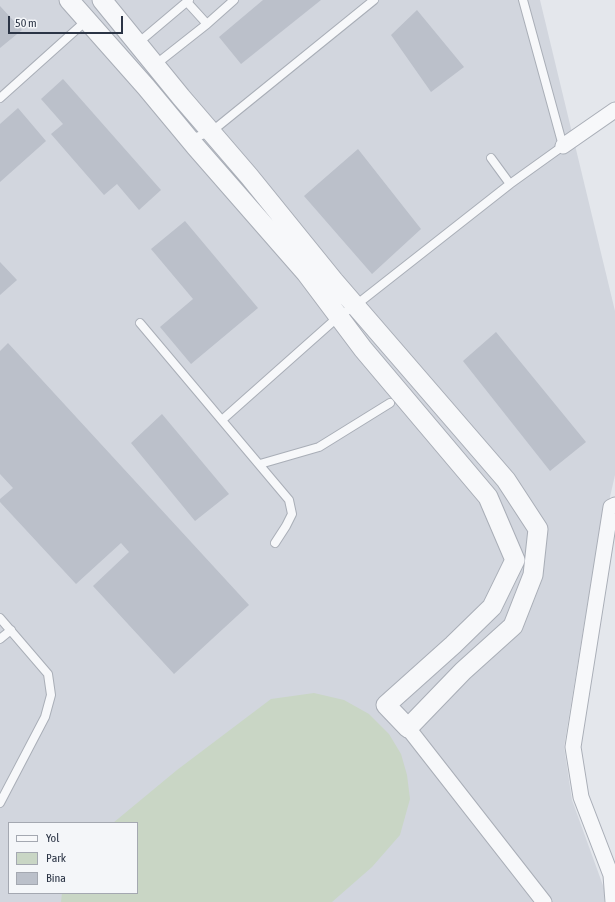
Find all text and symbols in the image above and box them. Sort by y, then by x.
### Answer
scale bar [10,8,125,34]
text: 50 m [15,16,37,30]
legend [8,822,138,894]
text: Yol [46,831,59,845]
text: Park [46,851,66,865]
text: Bina [46,871,66,885]

